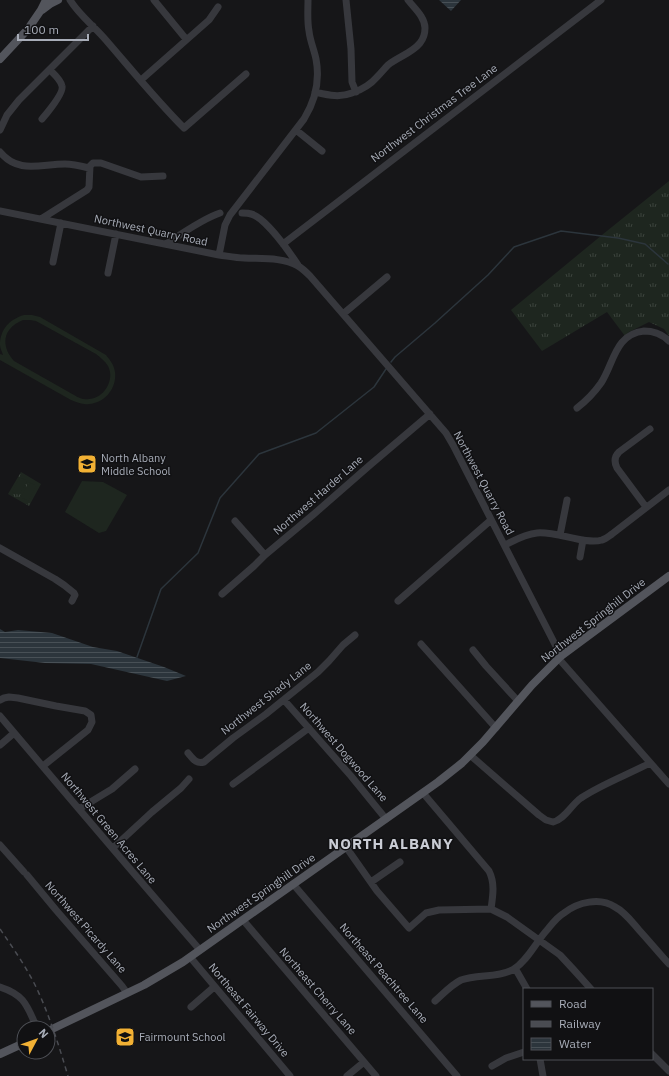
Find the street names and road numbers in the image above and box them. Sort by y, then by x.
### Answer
street label: Northwest Christmas Tree Lane [368,61,500,165]
street label: Northwest Quarry Road [93,211,209,249]
street label: Northwest Quarry Road [451,429,517,537]
street label: Northwest Harder Lane [270,452,366,538]
street label: Northwest Springhill Drive [538,575,648,665]
street label: Northwest Shady Lane [218,658,314,738]
street label: Northwest Dogwood Lane [297,699,391,805]
street label: Northwest Green Acres Lane [58,769,160,887]
street label: Northwest Springhill Drive [204,850,318,936]
street label: Northwest Picardy Lane [42,878,130,976]
street label: Northeast Peachtree Lane [337,920,431,1026]
street label: Northeast Cherry Lane [276,945,360,1037]
street label: Northeast Fairway Drive [206,960,292,1060]

